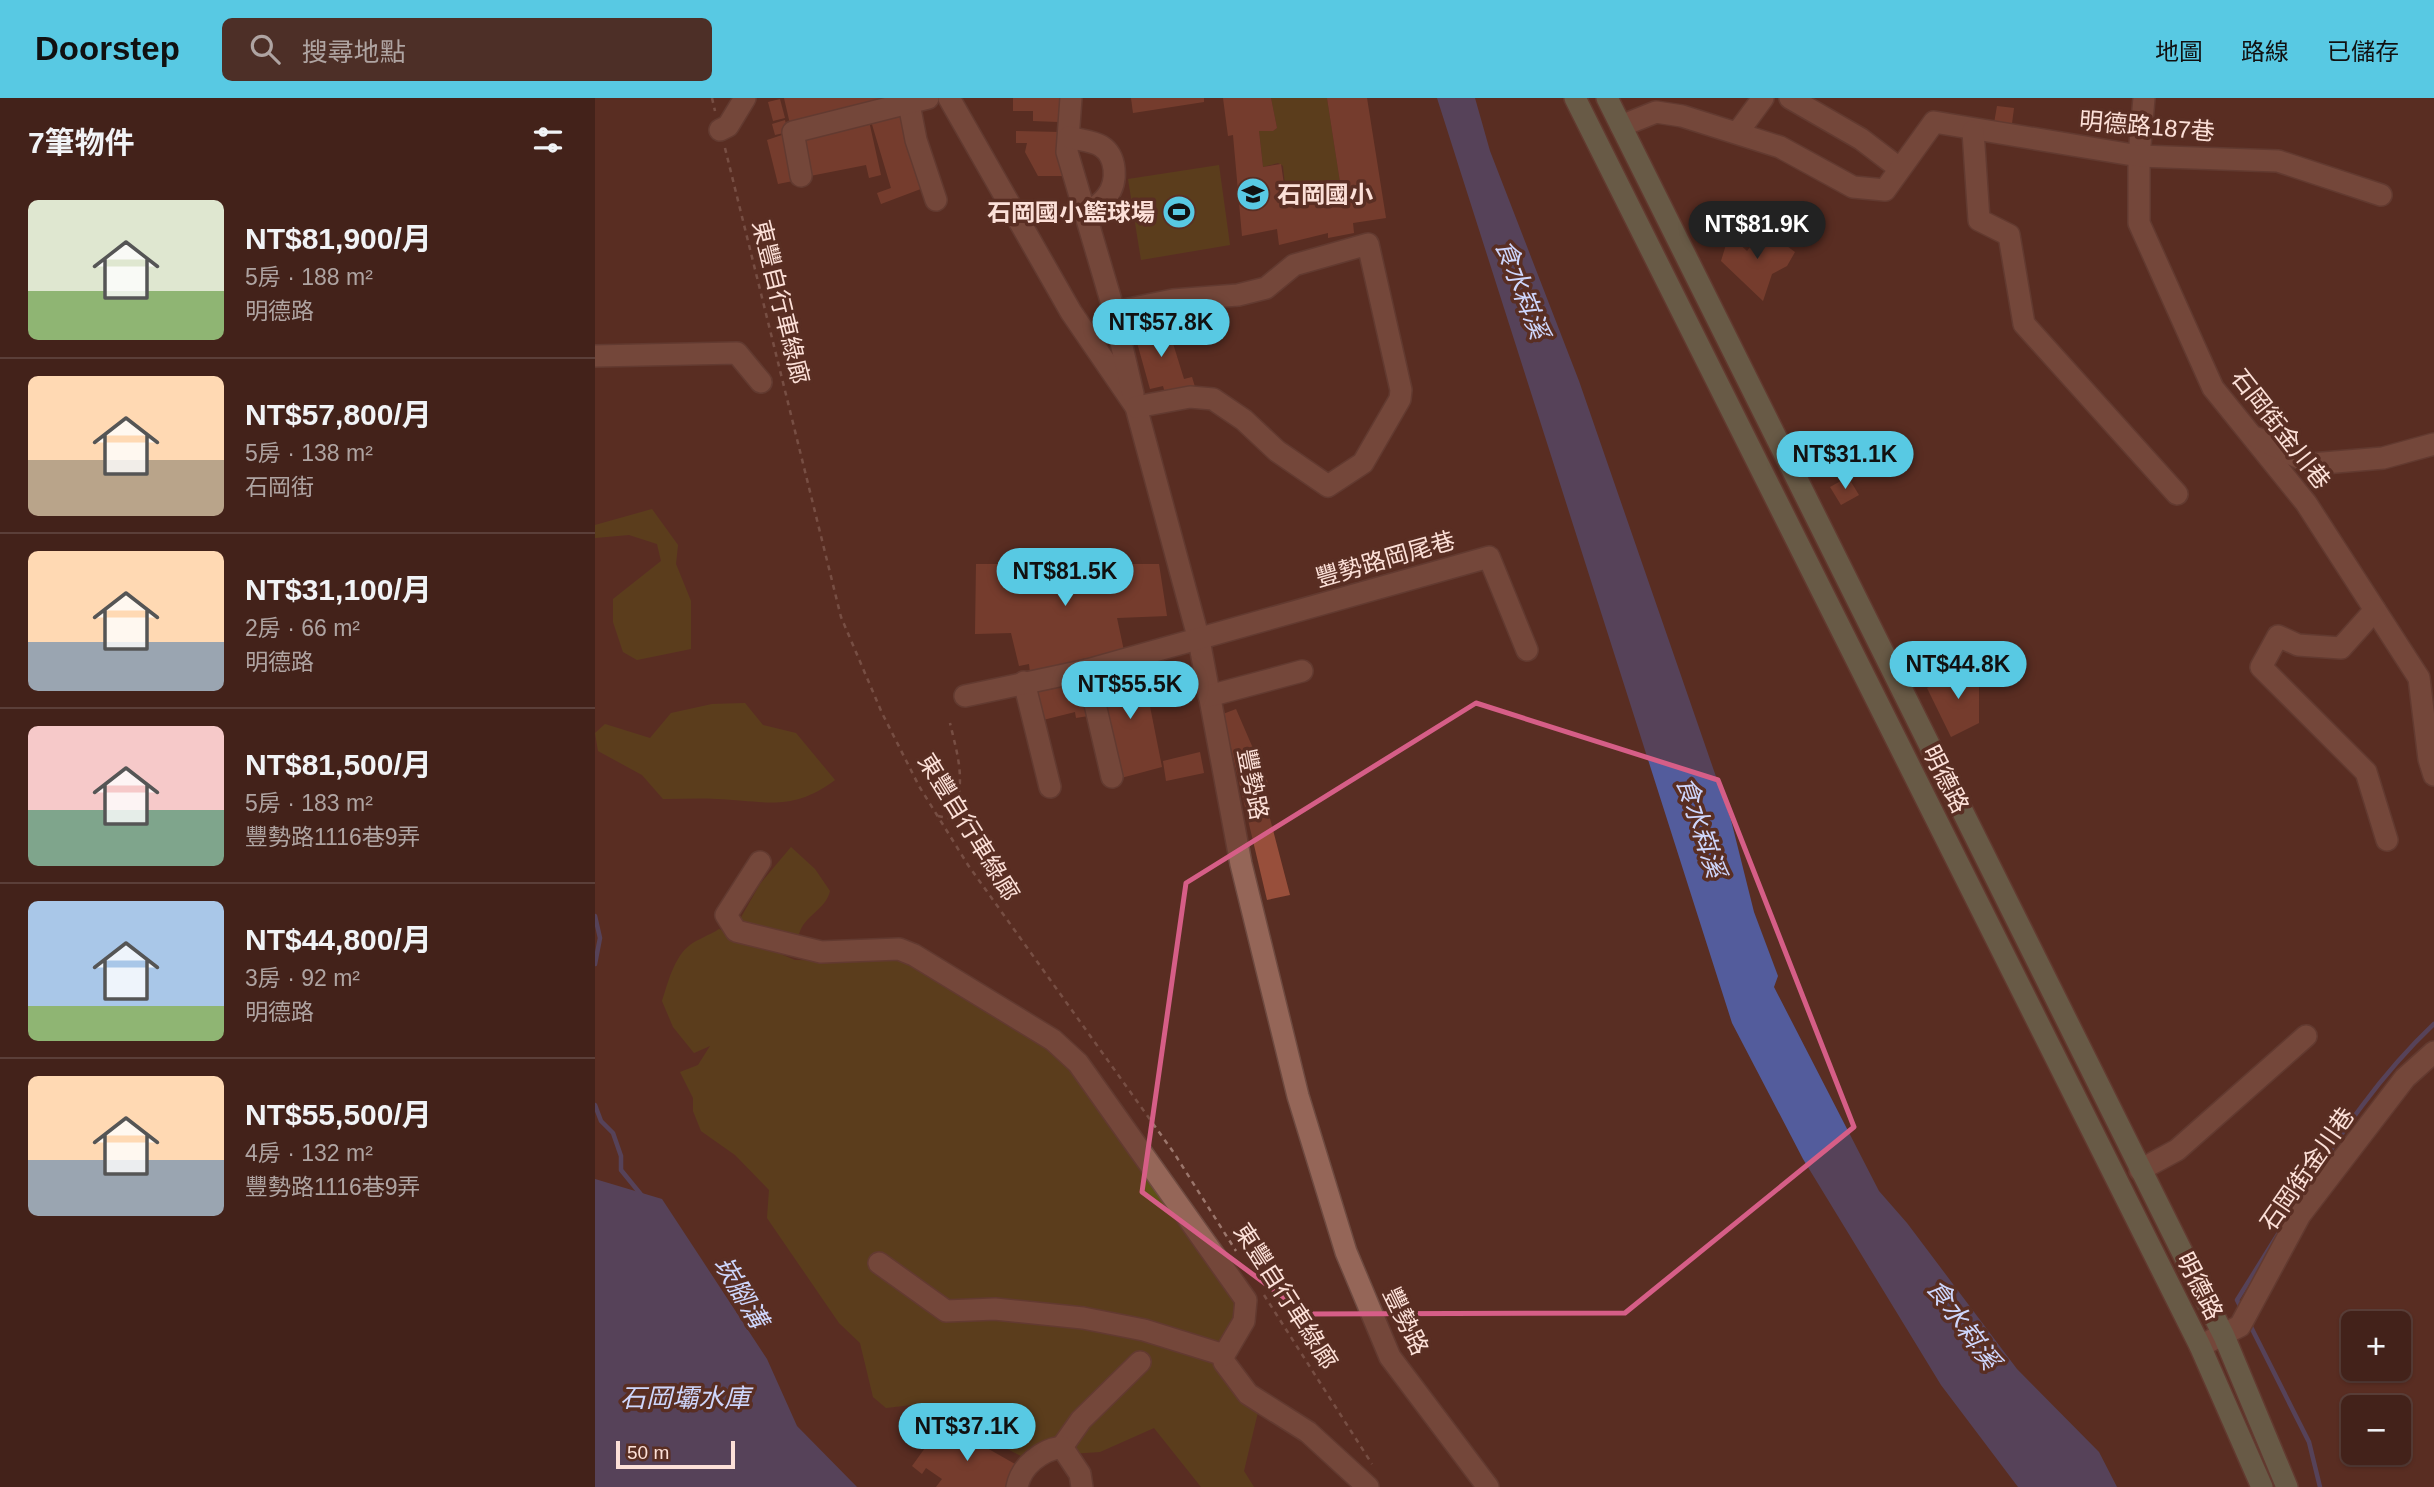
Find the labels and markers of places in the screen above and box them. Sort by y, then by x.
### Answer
school or university icon: 石岡國小 [1234,175,1272,213]
place label: 石岡國小 [1277,181,1373,208]
sports icon: 石岡國小籃球場 [1160,193,1198,231]
place label: 石岡國小籃球場 [987,199,1155,226]
pin: NT$81.9K [1685,202,1829,261]
pin: NT$57.8K [1089,300,1233,359]
pin: NT$31.1K [1773,432,1917,491]
pin: NT$81.5K [993,548,1137,608]
pin: NT$44.8K [1886,642,2030,701]
pin: NT$55.5K [1058,662,1202,721]
pin: NT$37.1K [895,1404,1039,1463]

